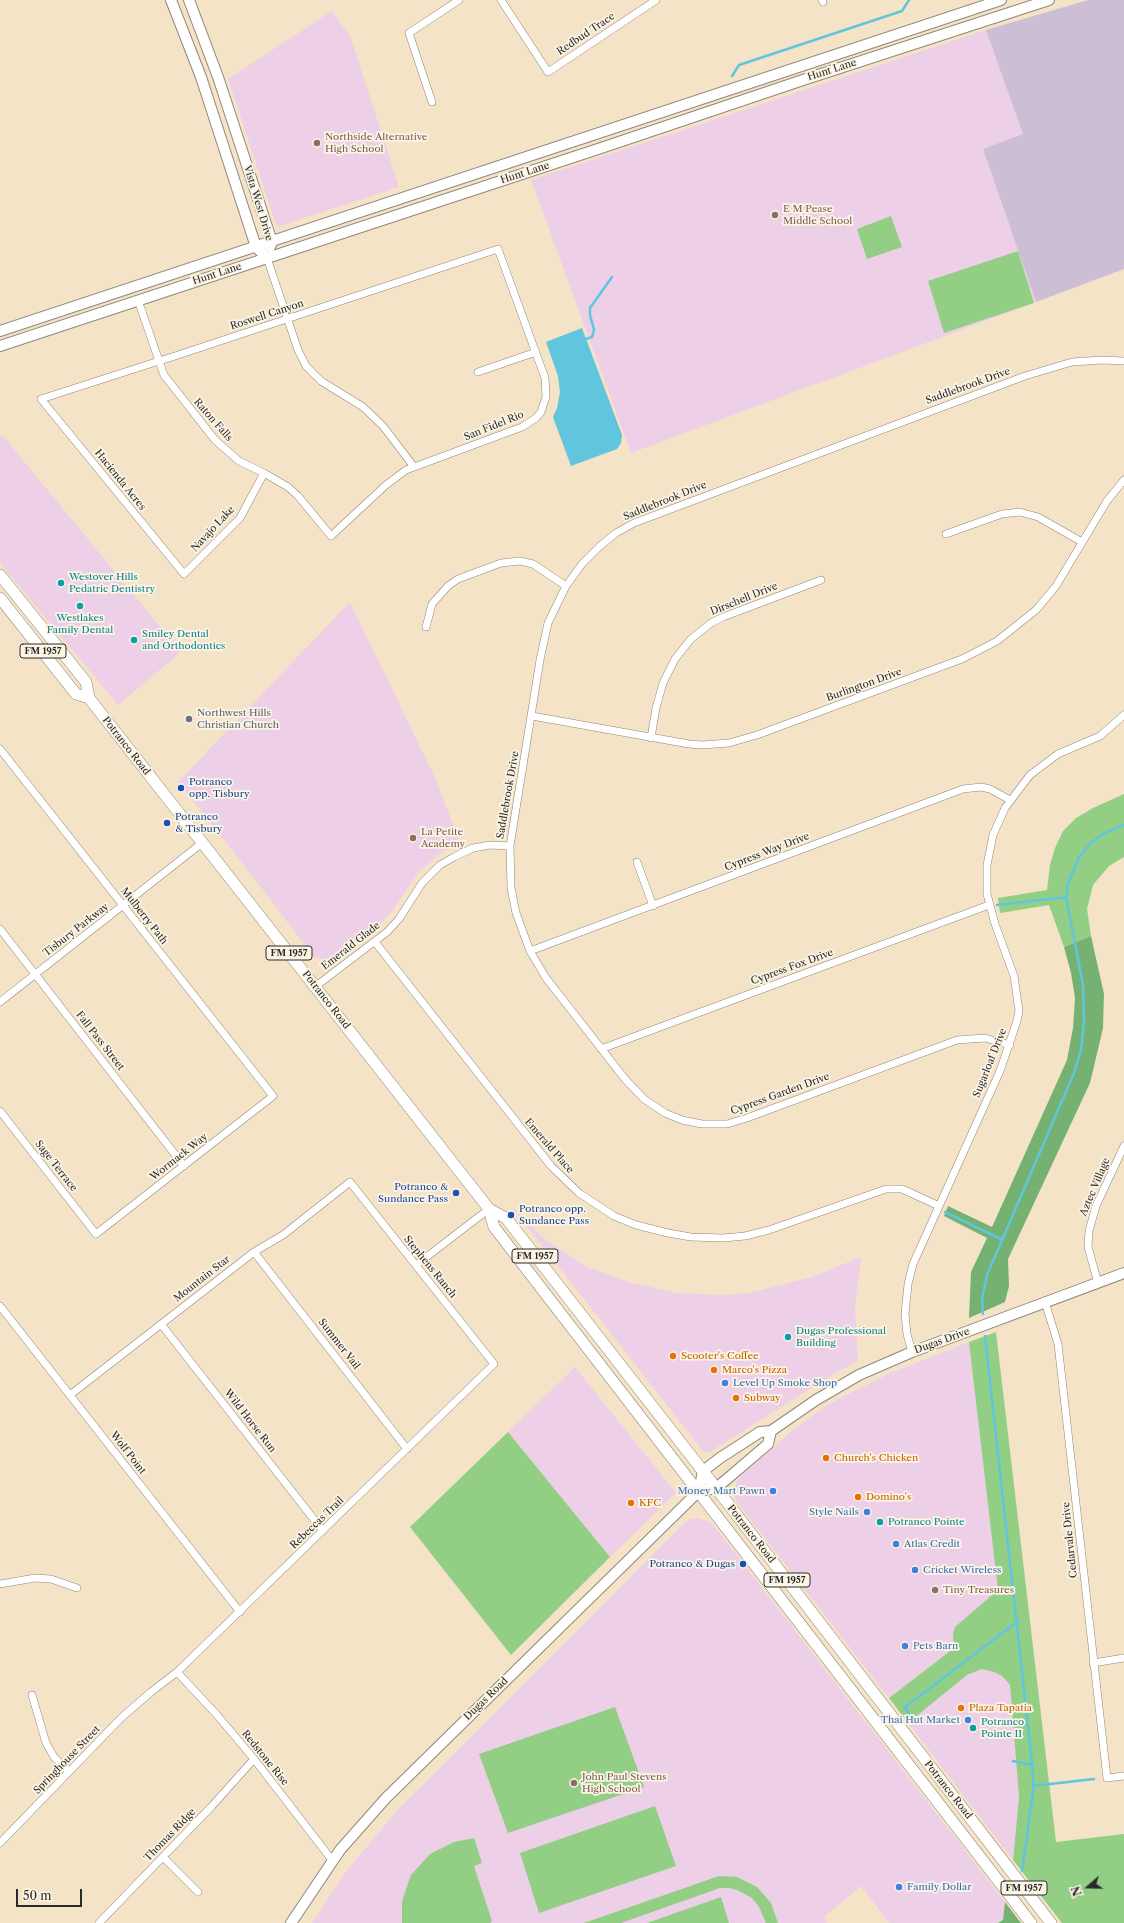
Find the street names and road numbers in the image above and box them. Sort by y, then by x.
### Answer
street label: Redbud Trace [555,10,617,58]
street label: Hunt Lane [806,56,858,84]
street label: Hunt Lane [499,159,551,187]
street label: Vista West Drive [241,164,275,242]
street label: Hunt Lane [191,260,243,288]
street label: Roswell Canyon [229,297,305,333]
street label: Saddlebrook Drive [924,365,1012,407]
street label: Raton Falls [191,396,235,444]
street label: San Fidel Rio [462,409,526,443]
street label: Hacienda Acres [92,447,148,513]
street label: Saddlebrook Drive [622,479,708,523]
street label: Navajo Lake [189,504,237,554]
street label: Dirschell Drive [709,580,779,618]
road number: FM 1957 [20,644,66,658]
street label: Burlington Drive [825,666,903,704]
street label: Potranco Road [100,715,152,777]
street label: Saddlebrook Drive [494,750,522,840]
street label: Cypress Way Drive [723,830,811,874]
street label: Mulberry Path [118,885,170,947]
street label: Tisbury Parkway [41,901,111,959]
street label: Emerald Glade [319,919,383,973]
road number: FM 1957 [266,946,312,960]
street label: Cypress Fox Drive [749,947,835,987]
street label: Potranco Road [300,969,352,1031]
street label: Fall Pass Street [73,1009,127,1073]
street label: Sugarloaf Drive [971,1027,1009,1099]
street label: Cypress Garden Drive [729,1070,831,1118]
street label: Emerald Place [522,1116,576,1176]
street label: Wormack Way [148,1131,210,1183]
street label: Sage Terrace [32,1138,80,1194]
street label: Aztec Village [1077,1156,1113,1218]
street label: Stephens Ranch [401,1233,459,1301]
road number: FM 1957 [512,1249,558,1263]
street label: Mountain Star [171,1253,233,1305]
street label: Summer Vail [316,1316,362,1372]
street label: Dugas Drive [913,1325,971,1357]
street label: Wild Horse Run [222,1387,278,1455]
street label: Wolf Point [108,1429,148,1477]
street label: Rebeccas Trail [288,1494,346,1552]
street label: Cedarvale Drive [1060,1501,1080,1579]
street label: Potranco Road [725,1503,777,1565]
road number: FM 1957 [764,1573,810,1587]
street label: Dugas Road [461,1675,511,1723]
street label: Springhouse Street [31,1723,103,1797]
street label: Redstone Rise [239,1728,291,1788]
street label: Potranco Road [922,1759,974,1821]
street label: Thomas Ridge [142,1806,198,1864]
road number: FM 1957 [1001,1881,1047,1895]

